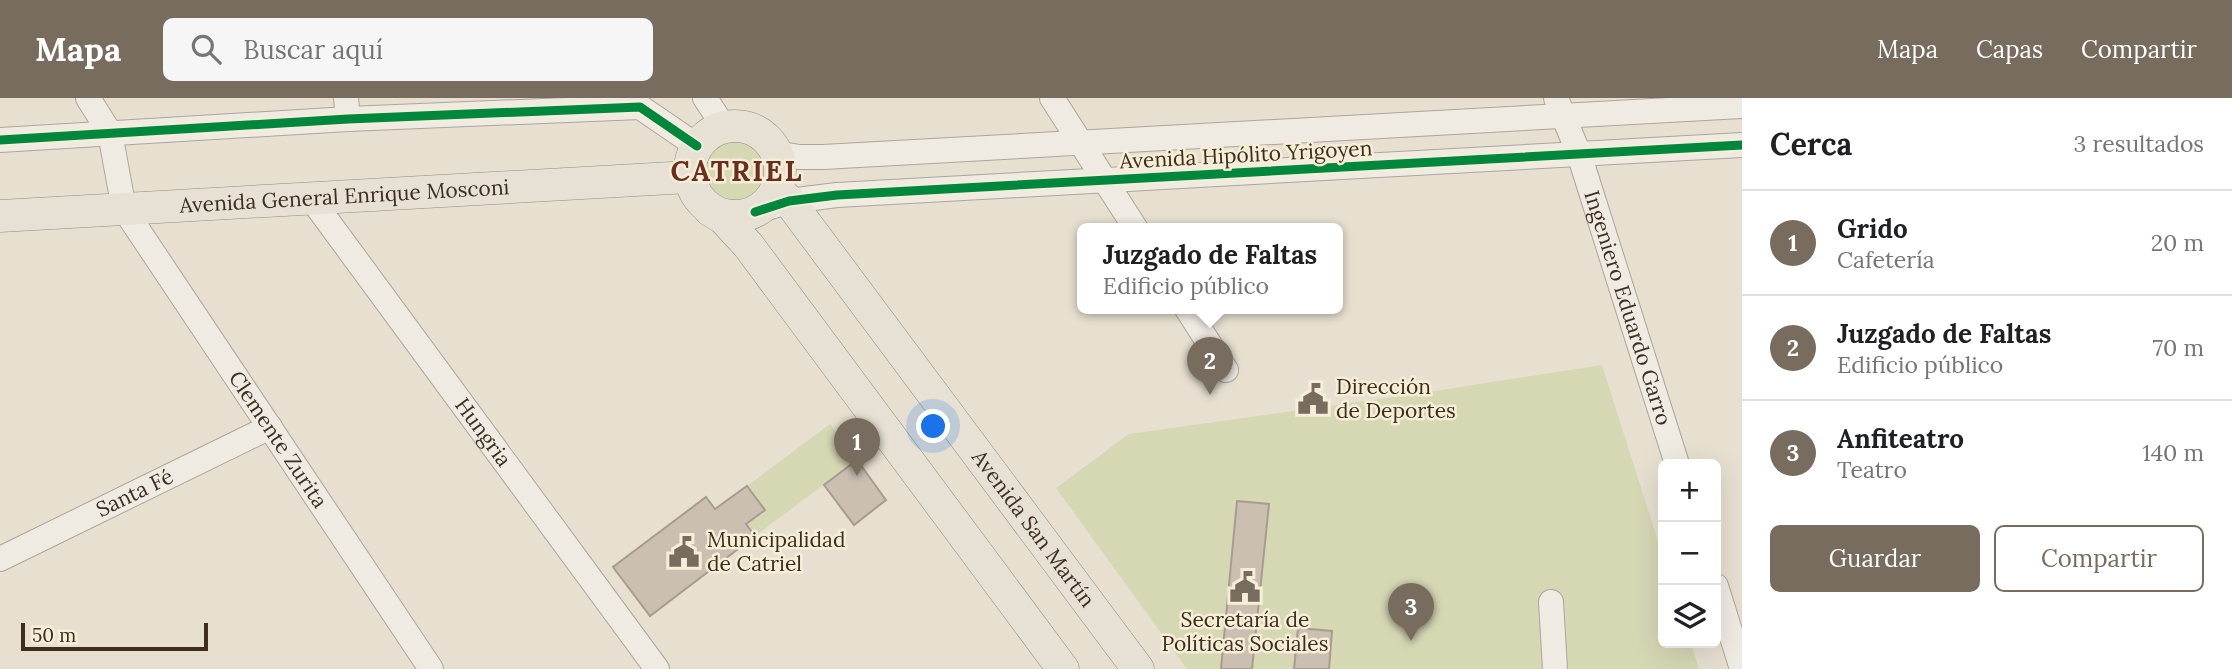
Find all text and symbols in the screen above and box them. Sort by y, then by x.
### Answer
search box [163,18,653,81]
text: Mapa [35,28,121,70]
icon: search [187,30,225,68]
text: Buscar aquí [243,33,383,66]
text: Mapa [1877,34,1938,65]
text: Capas [1976,34,2043,65]
text: Compartir [2081,34,2197,65]
text: Cerca [1770,125,1852,163]
text: 3 resultados [2074,129,2204,158]
street label: Avenida Hipólito Yrigoyen [1118,134,1373,175]
district label: CATRIEL [671,153,803,189]
street label: Avenida General Enrique Mosconi [178,173,510,219]
street label: Ingeniero Eduardo Garro [1578,187,1678,429]
text: Grido [1837,212,1908,245]
popup [1077,223,1343,314]
text: 1 [1788,228,1798,257]
text: 20 m [2151,228,2204,257]
text: Juzgado de Faltas [1103,238,1317,271]
text: Cafetería [1837,245,1935,274]
text: Edificio público [1103,271,1269,300]
text: Juzgado de Faltas [1837,317,2051,350]
text: 2 [1787,333,1799,362]
text: 70 m [2153,333,2204,362]
pin: 2 [1187,337,1233,395]
text: Edificio público [1837,350,2003,379]
street label: Clemente Zurita [223,366,334,513]
place label: Dirección de Deportes [1336,373,1456,424]
public building icon: Dirección de Deportes [1296,382,1330,416]
street label: Hungria [449,392,518,472]
your location [916,409,950,443]
pin: 1 [834,418,880,476]
text: Anfiteatro [1837,422,1964,455]
text: 3 [1787,438,1799,467]
text: 140 m [2142,438,2204,467]
street label: Avenida San Martín [966,444,1101,613]
text: Teatro [1837,455,1907,484]
map controls [1658,459,1721,648]
button: + [1658,459,1721,522]
street label: Santa Fé [92,462,177,523]
button: − [1658,522,1721,585]
button: Guardar [1770,525,1980,592]
button: Compartir [1994,525,2204,592]
place label: Municipalidad de Catriel [707,526,845,577]
public building icon: Municipalidad de Catriel [667,535,701,569]
public building icon: Secretaría de Políticas Sociales [1228,570,1262,604]
pin: 3 [1388,583,1434,641]
button: layers [1658,585,1721,648]
place label: Secretaría de Políticas Sociales [1162,606,1328,657]
scale bar [21,620,208,652]
text: 50 m [32,623,76,647]

